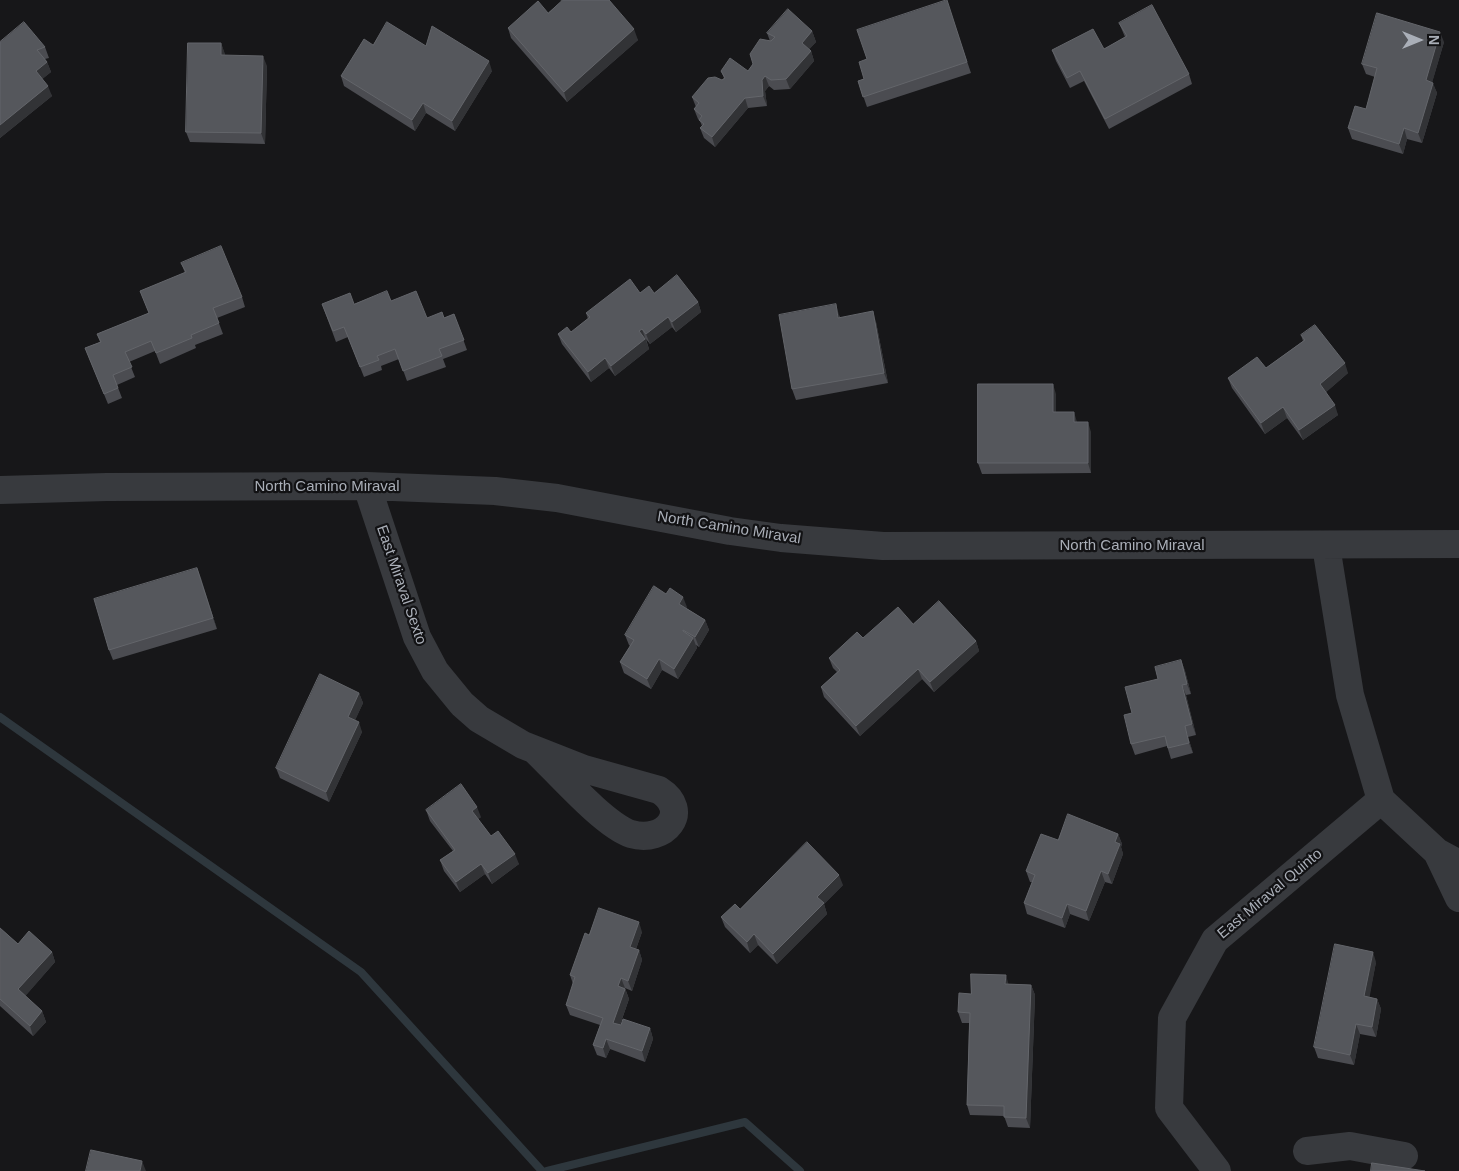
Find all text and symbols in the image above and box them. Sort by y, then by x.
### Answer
north arrow [1394,15,1444,65]
text: N [1426,35,1442,45]
street label: North Camino Miraval [254,478,400,496]
street label: North Camino Miraval [656,508,802,548]
street label: East Miraval Sexto [372,523,430,647]
street label: North Camino Miraval [1059,537,1205,555]
street label: East Miraval Quinto [1214,845,1326,943]

